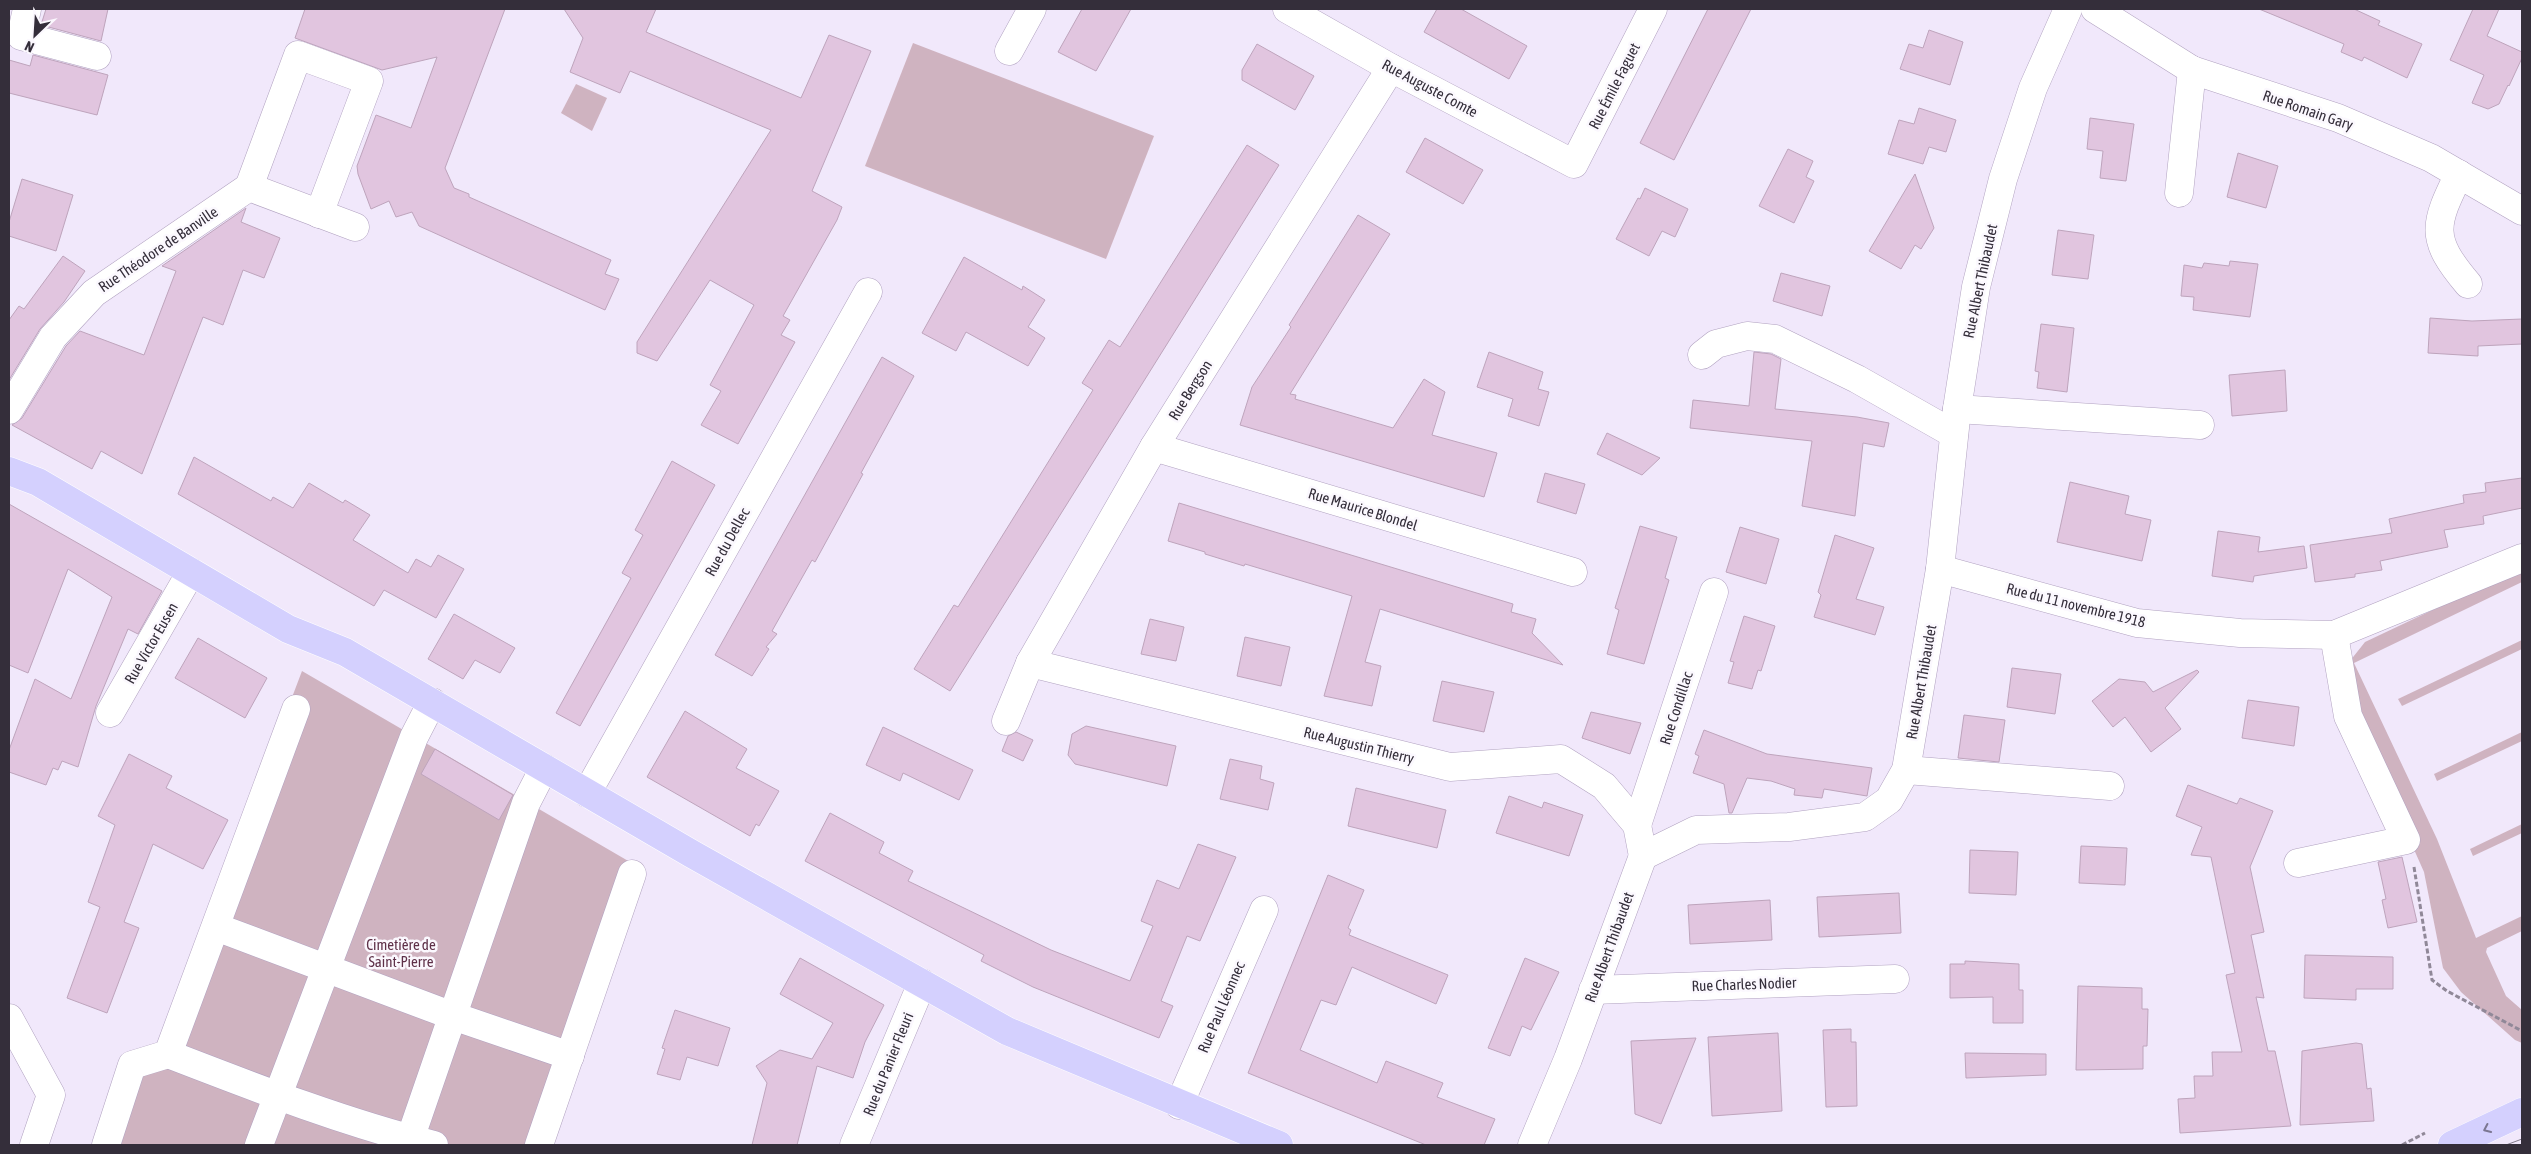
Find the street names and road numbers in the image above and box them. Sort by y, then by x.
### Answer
street label: Rue Émile Faguet [1585,40,1643,132]
street label: Rue Auguste Comte [1379,56,1481,120]
street label: Rue Romain Gary [2261,87,2355,133]
street label: Rue Théodore de Banville [95,203,221,295]
street label: Rue Albert Thibaudet [1960,222,2000,340]
street label: Rue Bergson [1165,357,1215,423]
street label: Rue Maurice Blondel [1306,484,1420,534]
street label: Rue du Dellec [701,505,753,579]
street label: Rue du 11 novembre 1918 [2005,580,2147,630]
street label: Rue Victor Eusen [121,599,181,687]
street label: Rue Albert Thibaudet [1903,623,1939,741]
street label: Rue Condillac [1656,669,1696,747]
street label: Rue Augustin Thierry [1302,723,1416,767]
street label: Rue Albert Thibaudet [1581,890,1637,1004]
street label: Rue Paul Léonnec [1194,958,1248,1055]
street label: Rue Charles Nodier [1691,974,1797,994]
street label: Rue du Panier Fleuri [860,1010,916,1118]

